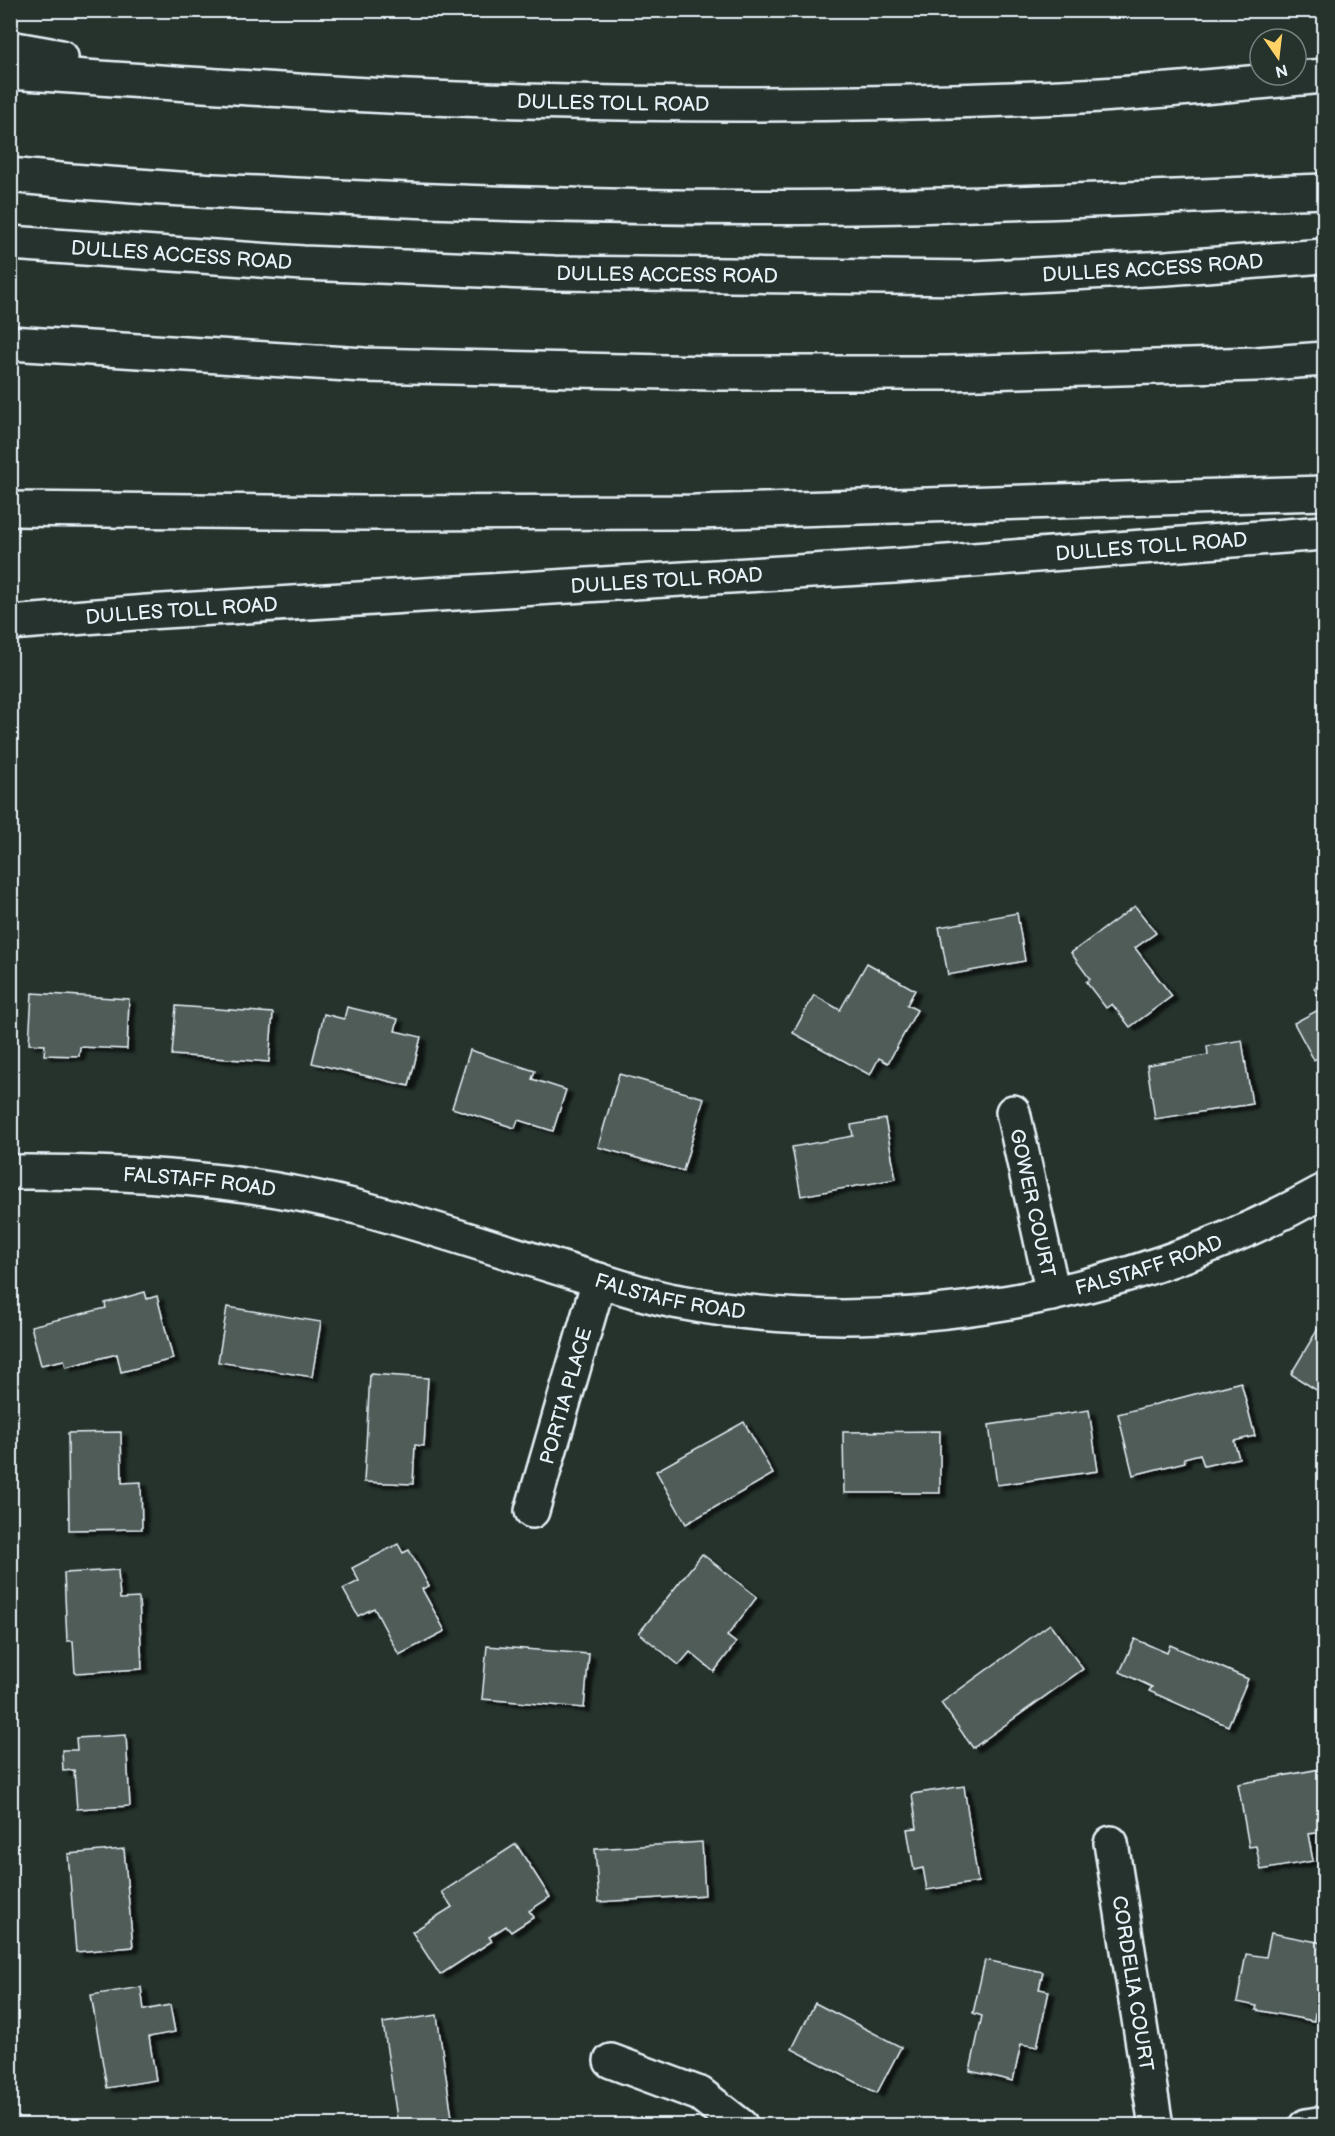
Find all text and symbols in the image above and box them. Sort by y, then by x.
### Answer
north arrow [1248,27,1308,87]
text: N [1273,59,1289,81]
street label: DULLES TOLL ROAD [517,90,709,117]
street label: DULLES ACCESS ROAD [70,236,293,275]
street label: DULLES ACCESS ROAD [1042,250,1264,287]
street label: DULLES ACCESS ROAD [556,262,778,289]
street label: DULLES TOLL ROAD [1055,528,1248,567]
street label: DULLES TOLL ROAD [570,563,763,599]
street label: DULLES TOLL ROAD [85,593,278,630]
street label: GOWER COURT [1004,1127,1060,1279]
street label: FALSTAFF ROAD [122,1163,278,1203]
street label: FALSTAFF ROAD [1073,1230,1226,1301]
street label: FALSTAFF ROAD [592,1269,747,1325]
street label: PORTIA PLACE [535,1325,598,1467]
street label: CORDELIA COURT [1107,1894,1158,2073]

